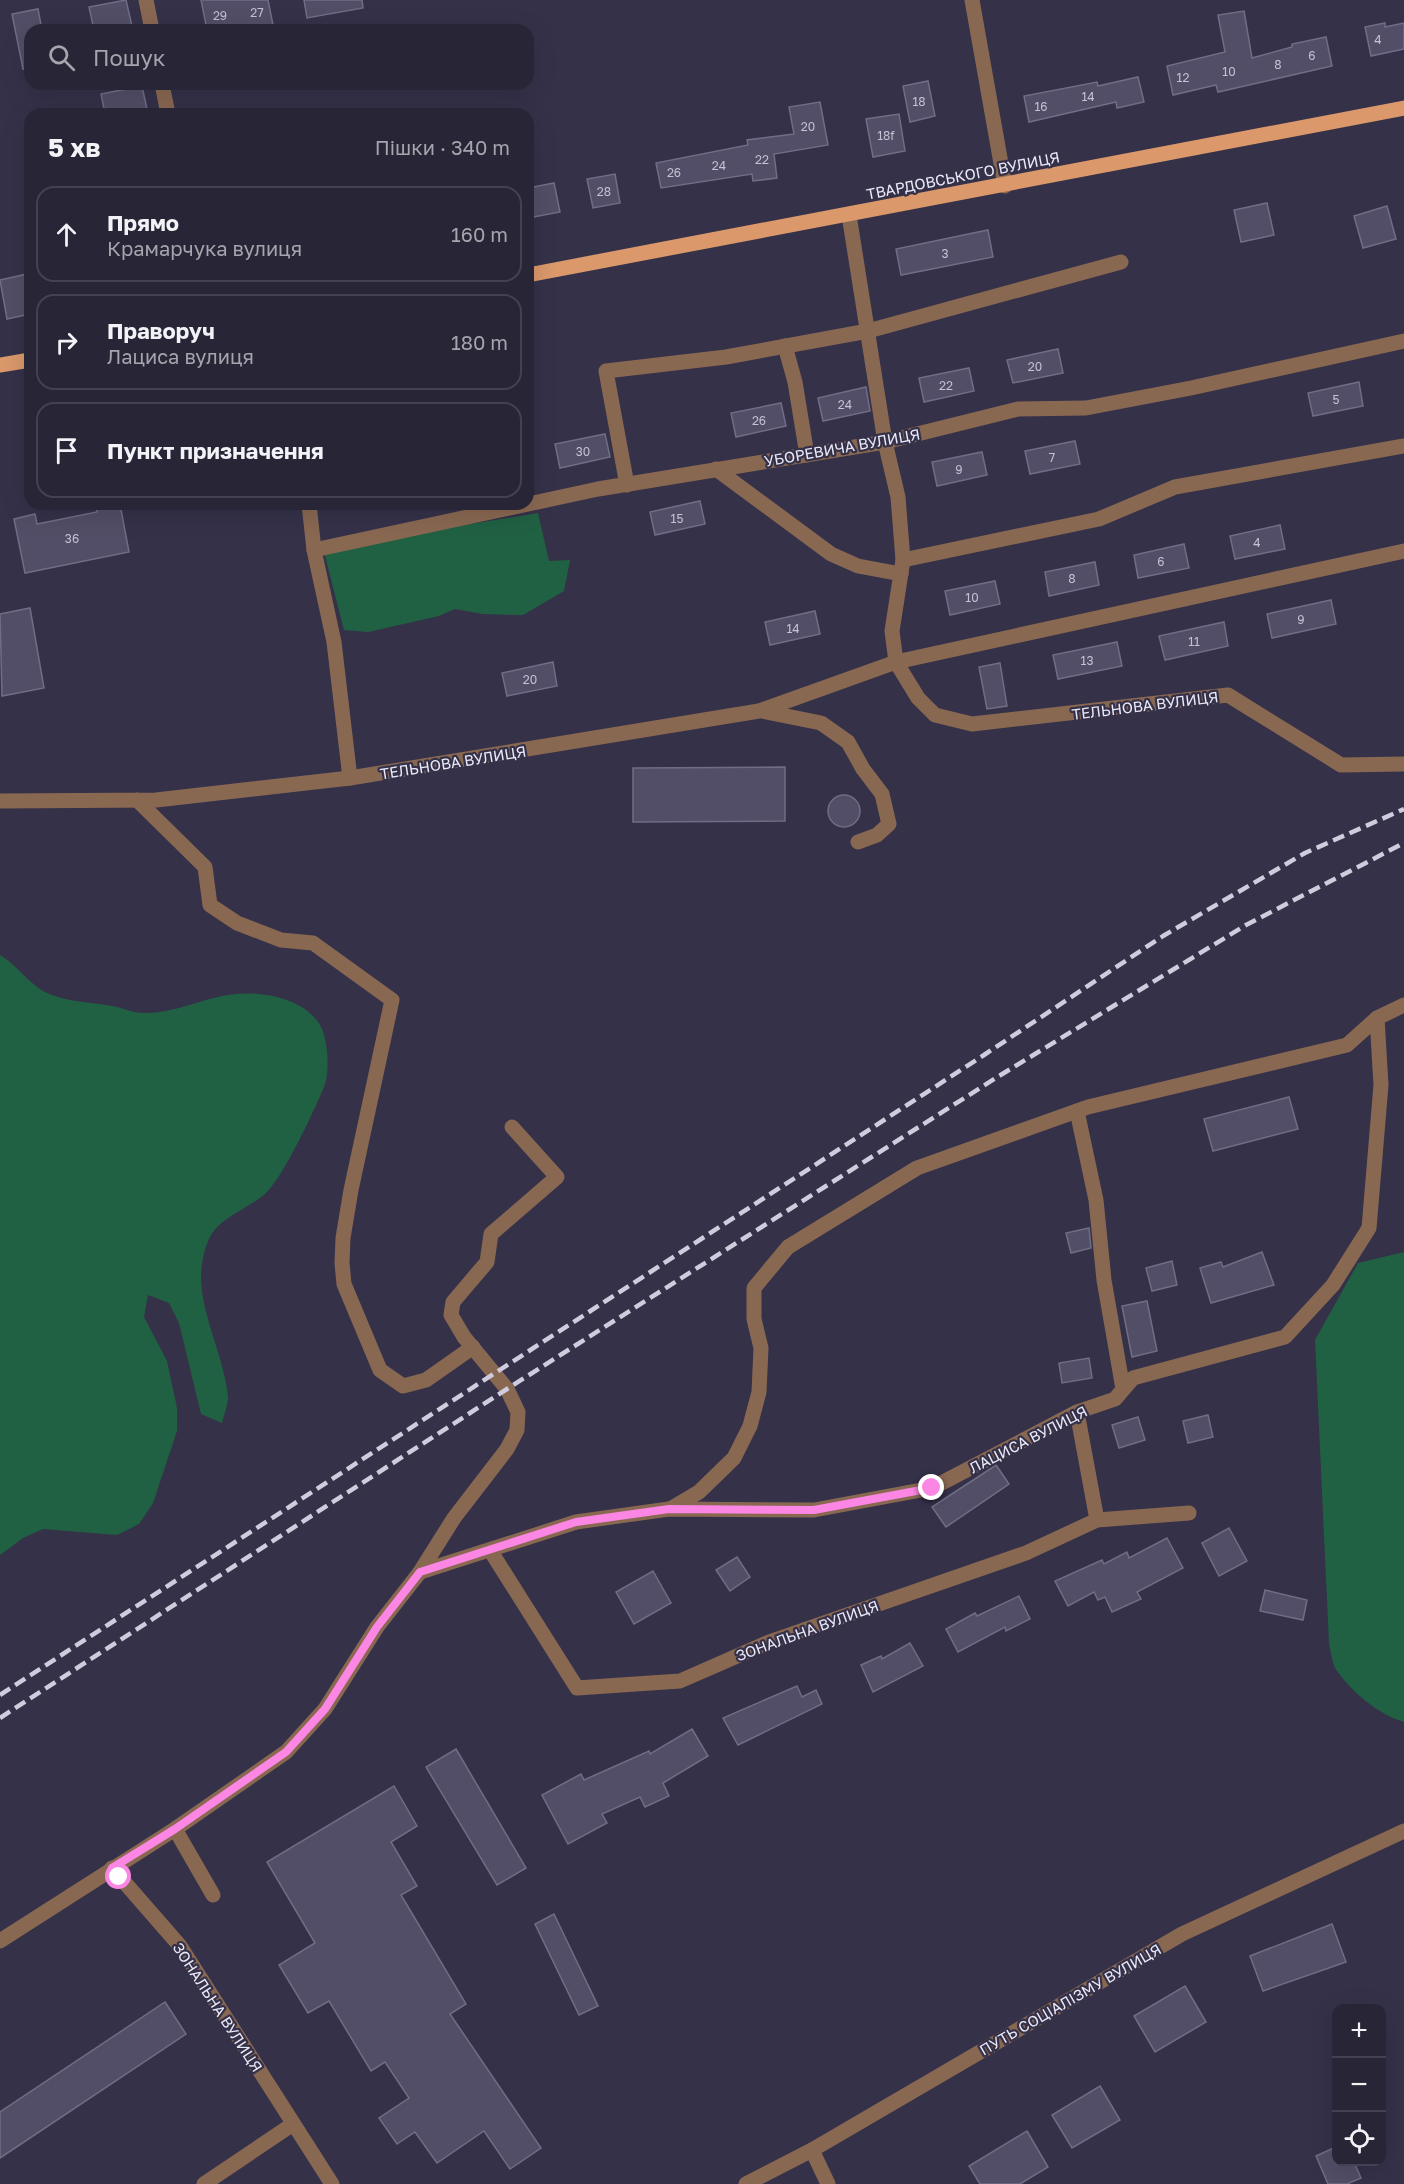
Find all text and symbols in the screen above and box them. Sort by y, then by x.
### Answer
house number: 27 [250,5,264,20]
house number: 29 [213,8,227,23]
search box [24,24,534,90]
house number: 4 [1374,32,1382,47]
icon: search [45,41,78,74]
text: Пошук [93,44,166,71]
house number: 6 [1308,48,1316,63]
house number: 8 [1274,57,1282,72]
house number: 10 [1222,64,1236,79]
house number: 12 [1177,70,1189,85]
house number: 14 [1081,89,1095,104]
house number: 18 [912,94,926,109]
house number: 16 [1034,99,1048,114]
house number: 20 [801,119,815,134]
house number: 18f [877,128,895,143]
text: 5 хв [48,132,101,163]
text: Пішки · 340 m [375,135,510,159]
street label: ТВАРДОВСЬКОГО ВУЛИЦЯ [865,147,1061,203]
house number: 22 [755,152,769,167]
house number: 24 [712,158,726,173]
house number: 26 [667,165,681,180]
house number: 28 [597,184,611,199]
text: Прямо [107,209,179,236]
icon: ahead [50,218,83,251]
text: 160 m [451,222,508,246]
text: Крамарчука вулиця [107,236,302,260]
house number: 3 [941,246,949,261]
text: Праворуч [107,317,215,344]
icon: right [50,326,83,359]
text: 180 m [451,330,508,354]
text: Лациса вулиця [107,344,254,368]
house number: 20 [1028,359,1042,374]
house number: 22 [939,378,953,393]
house number: 5 [1333,392,1340,407]
house number: 24 [838,397,852,412]
house number: 26 [752,413,766,428]
street label: УБОРЕВИЧА ВУЛИЦЯ [763,424,921,470]
icon: arrive [50,434,83,467]
text: Пункт призначення [107,437,324,464]
house number: 30 [576,444,590,459]
house number: 7 [1049,450,1055,465]
house number: 9 [955,462,963,477]
house number: 15 [671,511,683,526]
house number: 36 [65,531,79,546]
house number: 4 [1253,535,1261,550]
house number: 6 [1157,554,1165,569]
house number: 8 [1068,571,1076,586]
house number: 10 [965,590,979,605]
house number: 9 [1297,612,1305,627]
house number: 14 [786,621,800,636]
house number: 11 [1188,634,1200,649]
house number: 13 [1081,653,1093,668]
house number: 20 [523,672,537,687]
street label: ТЕЛЬНОВА ВУЛИЦЯ [1071,687,1219,723]
street label: ТЕЛЬНОВА ВУЛИЦЯ [379,742,527,782]
street label: ЛАЦИСА ВУЛИЦЯ [966,1401,1090,1477]
route end [918,1474,944,1500]
street label: ЗОНАЛЬНА ВУЛИЦЯ [733,1596,881,1664]
route start [105,1863,131,1889]
street label: ЗОНАЛЬНА ВУЛИЦЯ [169,1939,267,2075]
street label: ПУТЬ СОЦІАЛІЗМУ ВУЛИЦЯ [976,1939,1164,2059]
map controls [1332,2004,1386,2166]
button: + [1332,2004,1386,2058]
button: − [1332,2058,1386,2112]
button: locate [1332,2112,1386,2166]

